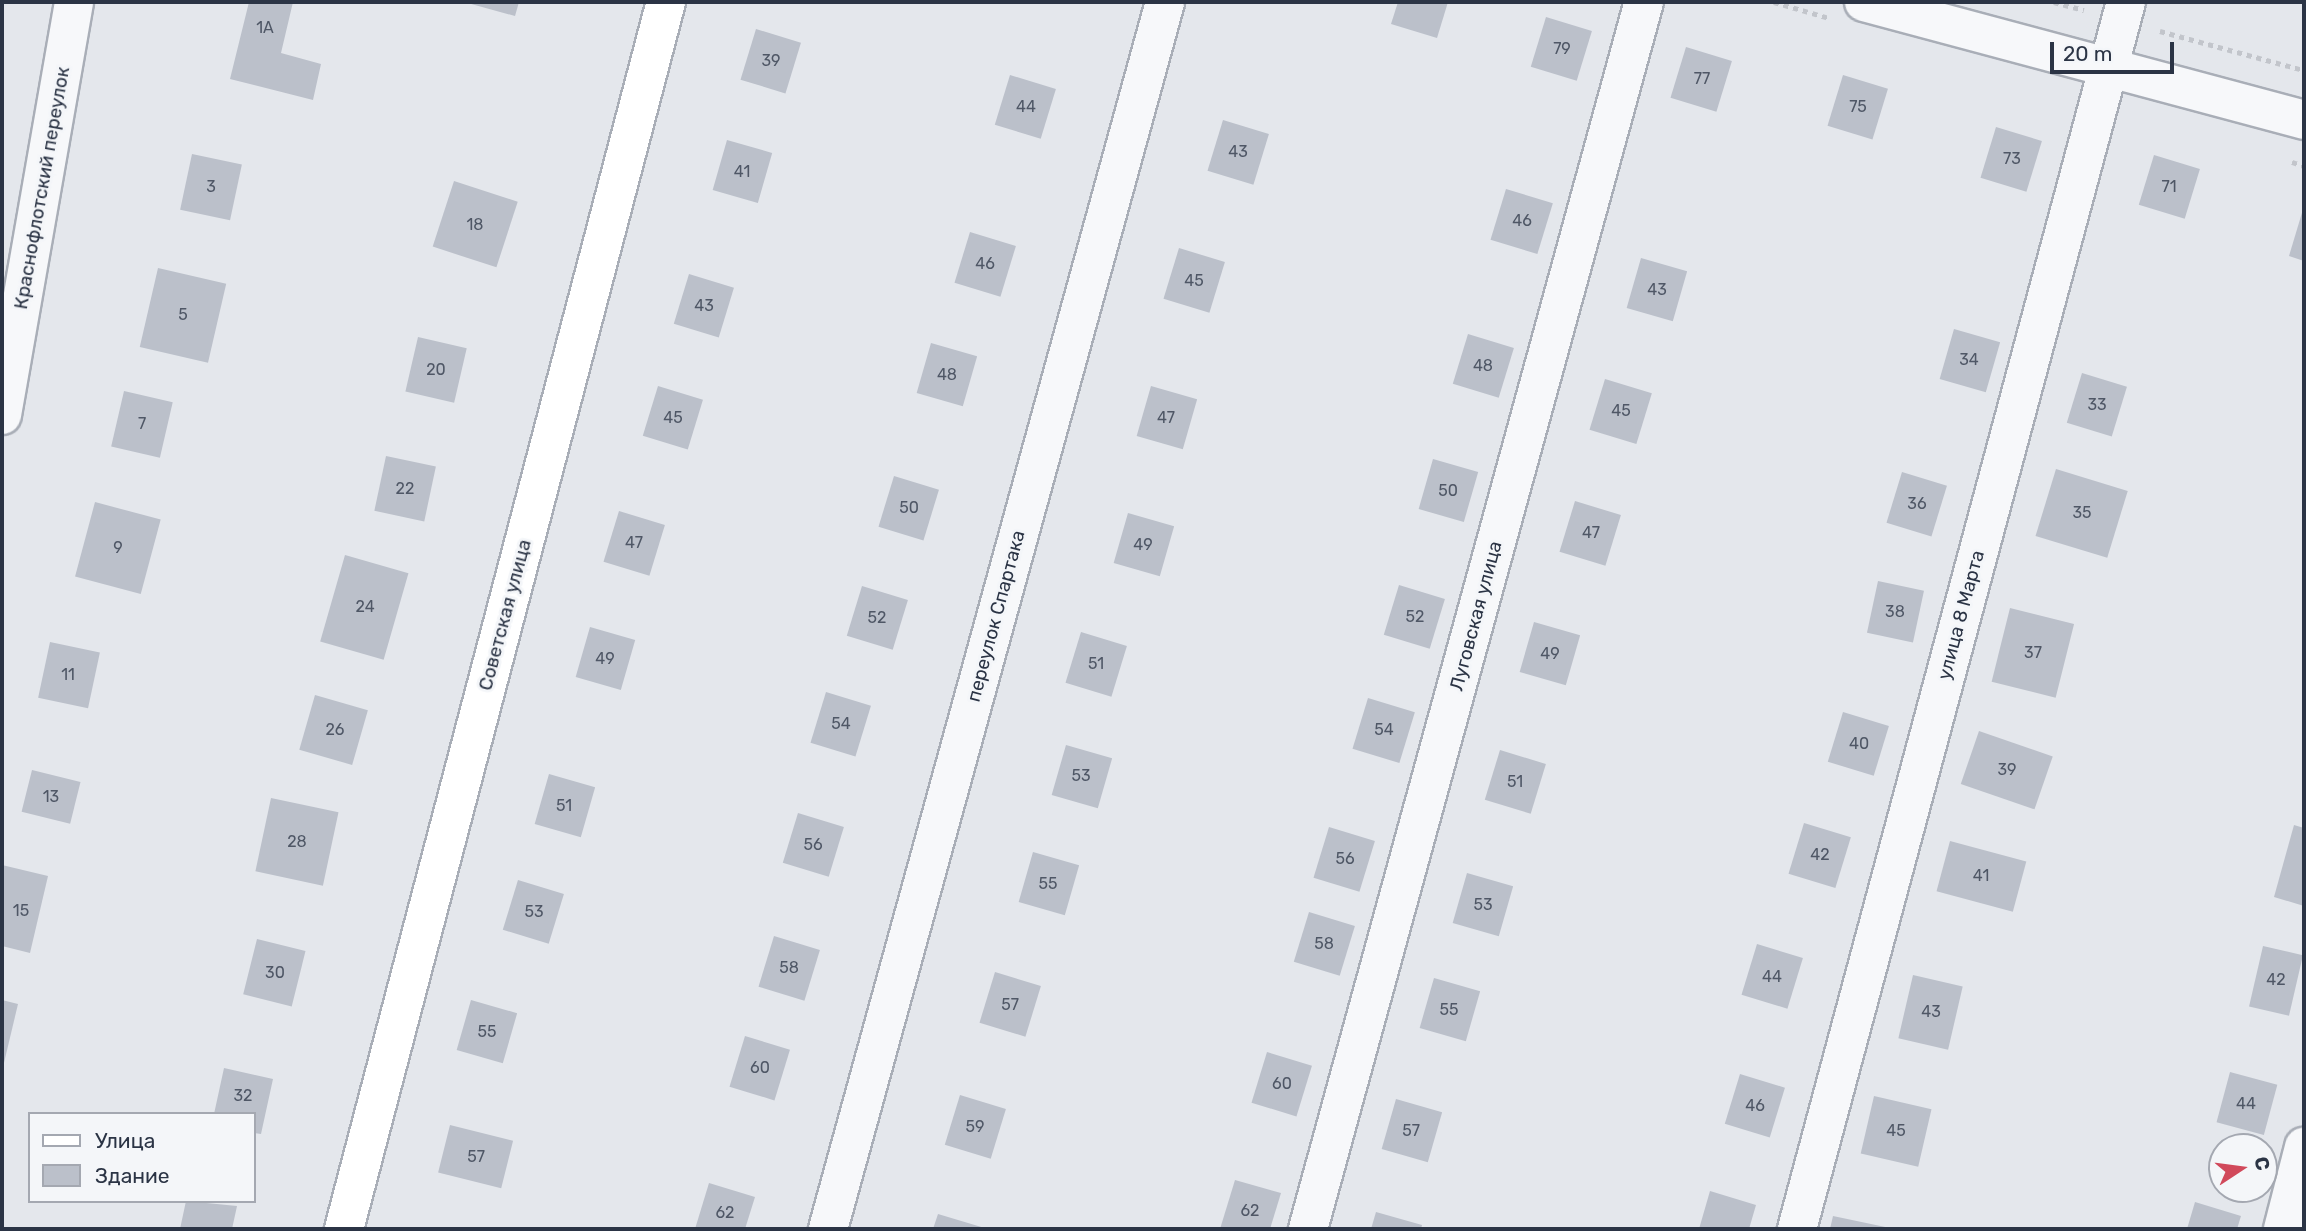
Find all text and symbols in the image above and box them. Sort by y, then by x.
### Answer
house number: 1А [256,18,274,38]
scale bar [2054,28,2178,72]
house number: 79 [1553,39,1571,59]
text: 20 m [2063,41,2112,66]
house number: 39 [761,51,781,71]
street label: Краснофлотский переулок [9,65,75,311]
house number: 77 [1694,69,1710,89]
house number: 44 [1016,97,1036,117]
house number: 75 [1849,97,1867,117]
house number: 43 [1228,142,1248,162]
house number: 73 [2003,149,2021,169]
house number: 41 [734,162,750,182]
house number: 3 [206,177,216,197]
house number: 71 [2161,177,2177,197]
house number: 46 [1512,211,1532,231]
house number: 18 [466,215,484,235]
house number: 46 [975,254,995,274]
house number: 45 [1184,271,1204,291]
house number: 43 [1647,280,1667,300]
house number: 43 [694,296,714,316]
house number: 5 [178,305,188,325]
house number: 34 [1959,350,1979,370]
house number: 48 [1473,356,1493,376]
house number: 20 [426,360,446,380]
house number: 48 [937,365,957,385]
house number: 33 [2087,395,2107,415]
house number: 45 [1611,401,1631,421]
house number: 45 [663,408,683,428]
house number: 47 [1157,408,1175,428]
house number: 7 [138,414,146,434]
house number: 22 [396,479,414,499]
house number: 50 [1438,481,1458,501]
house number: 36 [1907,494,1927,514]
house number: 50 [899,498,919,518]
house number: 35 [2072,503,2092,523]
house number: 47 [1582,523,1600,543]
street label: переулок Спартака [962,528,1030,704]
house number: 47 [625,533,643,553]
house number: 49 [1133,535,1153,555]
street label: Советская улица [474,537,536,693]
house number: 9 [113,538,123,558]
street label: Луговская улица [1445,539,1507,693]
street label: улица 8 Марта [1933,548,1989,682]
house number: 24 [355,597,375,617]
house number: 38 [1885,602,1905,622]
house number: 52 [1406,607,1424,627]
house number: 52 [868,608,886,628]
house number: 37 [2024,643,2042,663]
house number: 49 [1540,644,1560,664]
house number: 49 [595,649,615,669]
house number: 51 [1088,654,1104,674]
house number: 11 [61,665,75,685]
house number: 54 [831,714,851,734]
house number: 26 [325,720,345,740]
house number: 54 [1374,720,1394,740]
house number: 40 [1849,734,1869,754]
house number: 39 [1997,760,2017,780]
house number: 53 [1071,766,1091,786]
house number: 51 [1507,772,1523,792]
house number: 13 [43,787,59,807]
house number: 51 [556,796,572,816]
house number: 28 [287,832,307,852]
house number: 56 [803,835,823,855]
house number: 42 [1810,845,1830,865]
house number: 56 [1335,849,1355,869]
house number: 41 [1973,866,1989,886]
house number: 55 [1038,874,1058,894]
house number: 53 [1473,895,1493,915]
house number: 15 [13,901,29,921]
house number: 53 [524,902,544,922]
house number: 58 [1314,934,1334,954]
house number: 58 [779,958,799,978]
house number: 30 [265,963,285,983]
house number: 44 [1762,967,1782,987]
house number: 42 [2266,970,2286,990]
house number: 57 [1001,995,1019,1015]
house number: 55 [1439,1000,1459,1020]
house number: 43 [1921,1002,1941,1022]
house number: 55 [477,1022,497,1042]
house number: 60 [750,1058,770,1078]
house number: 60 [1272,1074,1292,1094]
house number: 32 [233,1086,253,1106]
house number: 44 [2236,1094,2256,1114]
house number: 46 [1745,1096,1765,1116]
legend [28,1112,256,1203]
house number: 59 [966,1117,984,1137]
house number: 57 [1402,1121,1420,1141]
house number: 45 [1886,1121,1906,1141]
text: Улица [95,1128,155,1153]
north arrow [2208,1133,2278,1203]
house number: 57 [467,1147,485,1167]
text: С [2249,1155,2275,1173]
text: Здание [95,1163,170,1188]
house number: 62 [1240,1201,1260,1221]
house number: 62 [715,1203,735,1223]

